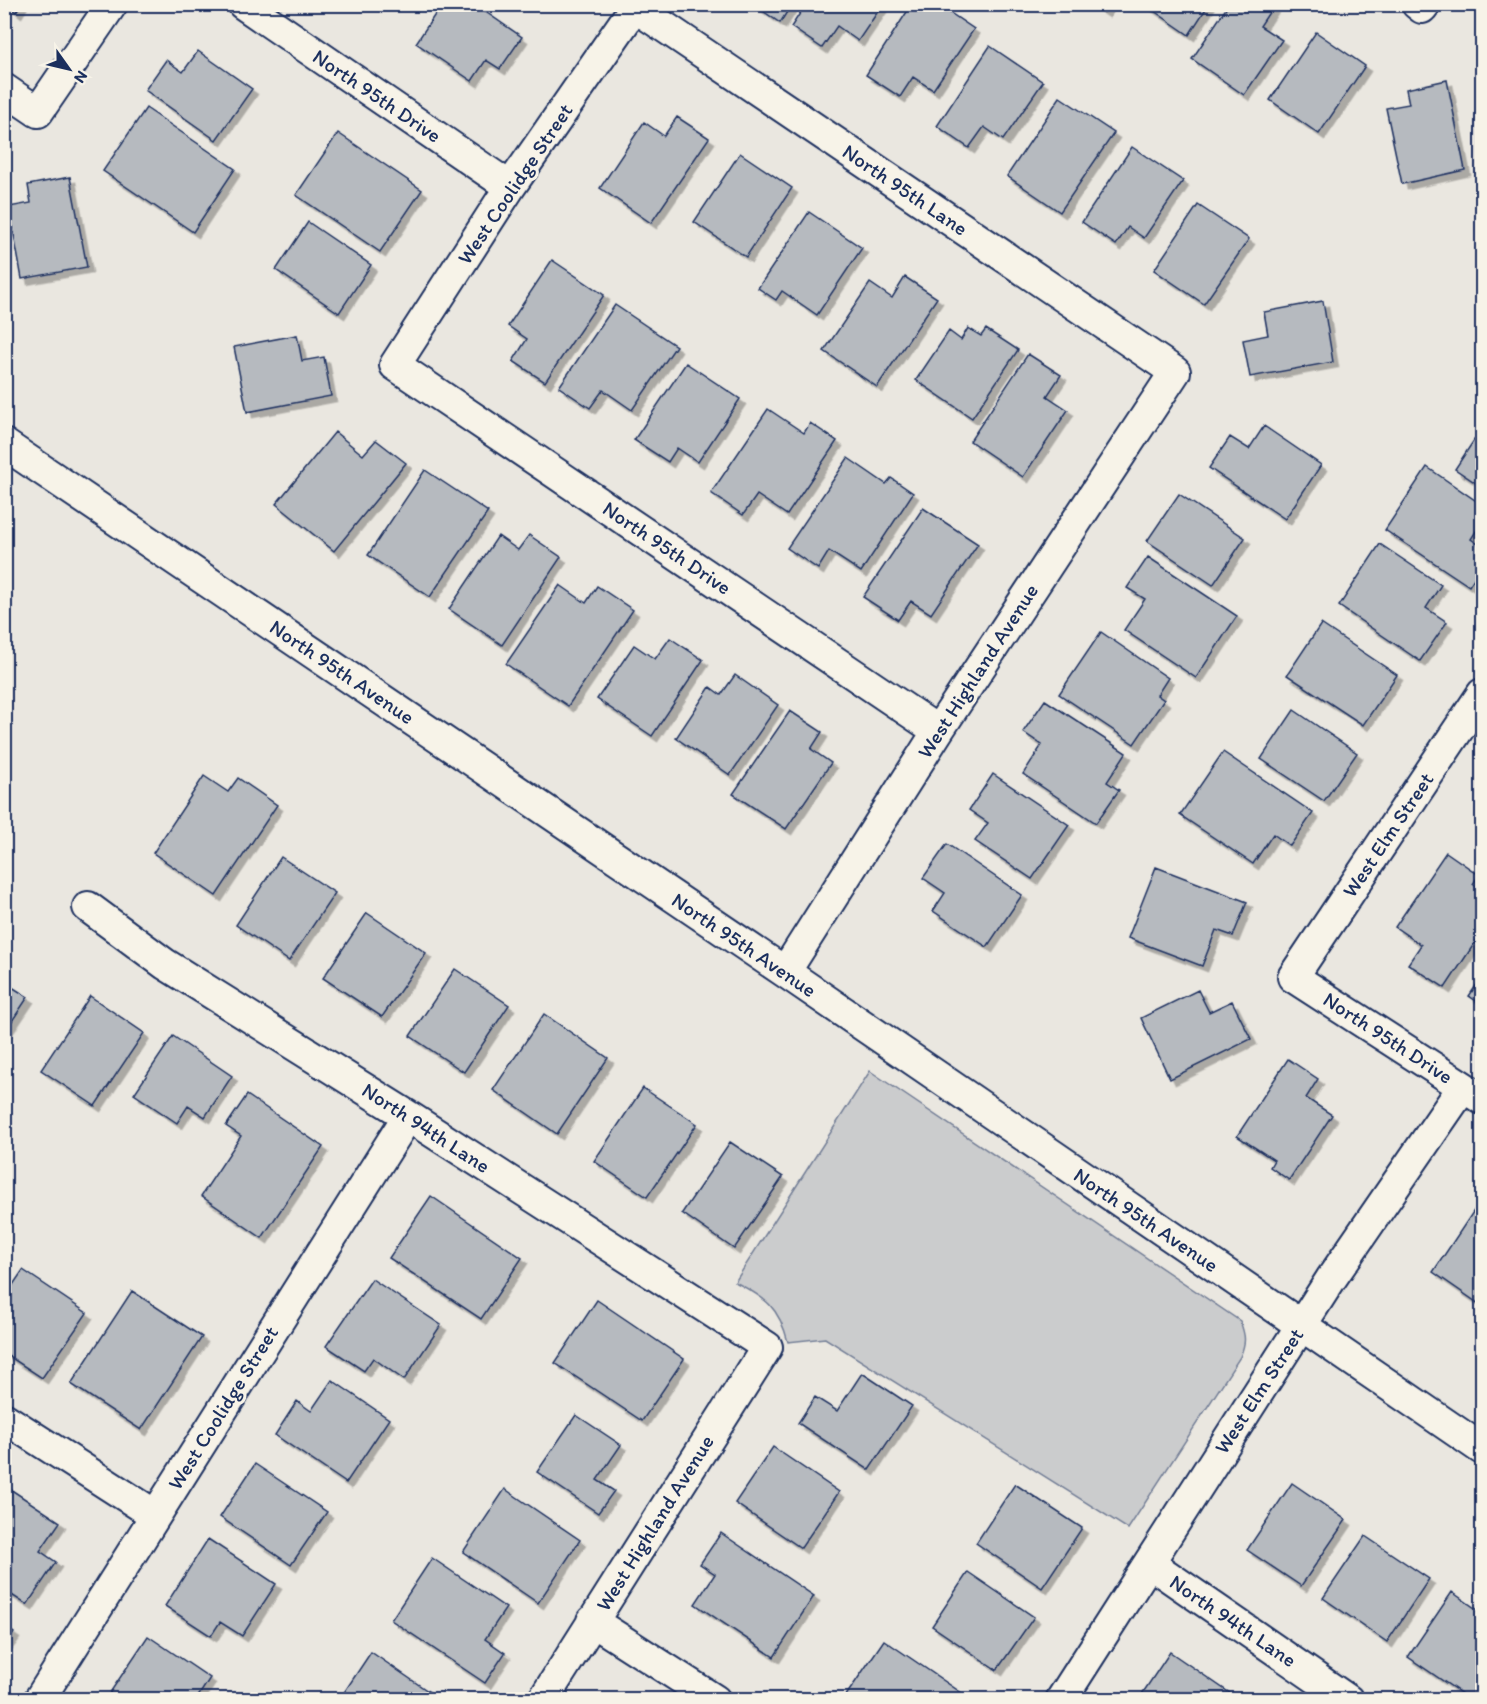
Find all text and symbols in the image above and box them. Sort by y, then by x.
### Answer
north arrow [39,39,99,99]
street label: North 95th Drive [308,43,446,148]
text: N [70,67,92,87]
street label: West Coolidge Street [452,99,578,269]
street label: North 95th Lane [838,138,973,241]
street label: North 95th Drive [598,495,736,600]
street label: West Highland Avenue [912,579,1043,763]
street label: North 95th Avenue [265,614,419,729]
street label: West Elm Street [1337,768,1439,902]
street label: North 95th Avenue [667,887,821,1002]
street label: North 95th Drive [1319,986,1458,1089]
street label: North 94th Lane [358,1077,495,1178]
street label: North 95th Avenue [1069,1162,1223,1277]
street label: West Coolidge Street [162,1321,283,1494]
street label: West Elm Street [1209,1323,1309,1458]
street label: West Highland Avenue [590,1430,719,1615]
street label: North 94th Lane [1165,1569,1301,1672]

